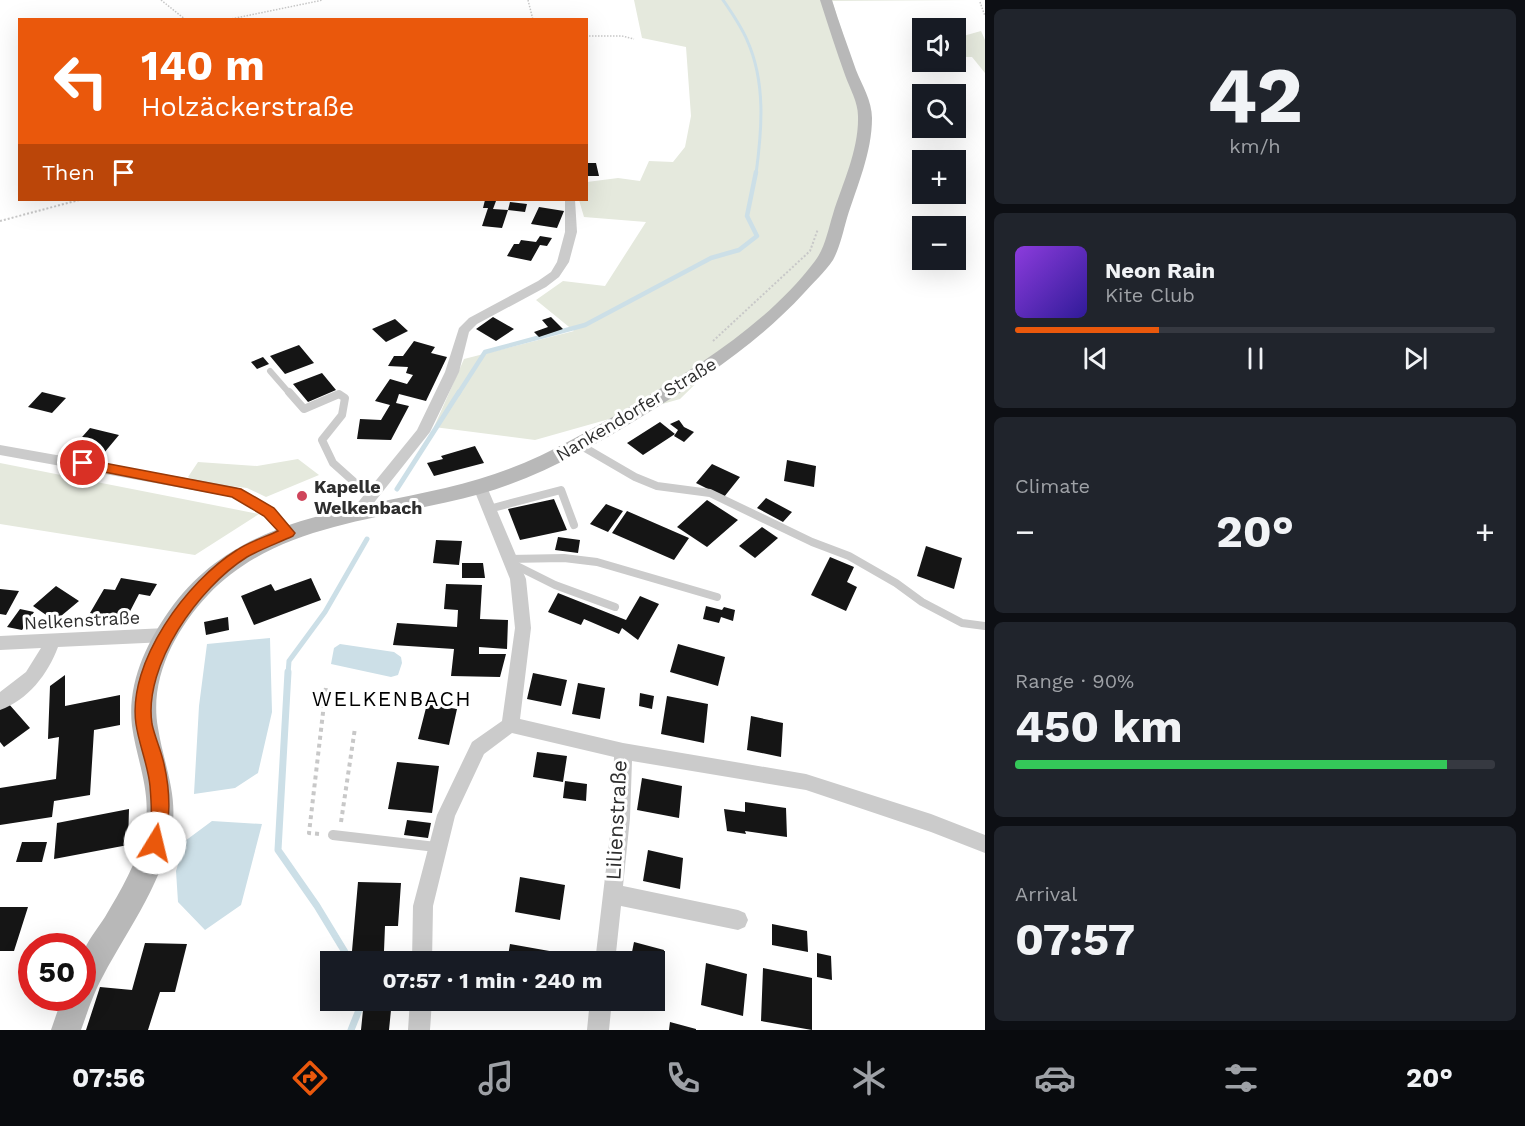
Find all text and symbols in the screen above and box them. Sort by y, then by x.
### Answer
map controls [912,18,966,270]
button: sound [912,18,966,72]
text: 140 m [141,41,265,90]
icon: left [42,42,120,120]
text: 42 [1207,49,1303,141]
button: search [912,84,966,138]
text: Holzäckerstraße [141,91,354,123]
text: km/h [1229,134,1281,158]
button: + [912,150,966,204]
icon: arrive [107,156,140,189]
text: Then [42,160,95,185]
button: − [912,216,966,270]
text: Neon Rain [1105,258,1215,283]
text: Kite Club [1105,283,1195,307]
icon: previous [1079,342,1112,375]
icon: pause [1239,342,1272,375]
icon: next [1399,342,1432,375]
street label: Nankendorfer Straße [552,353,720,465]
pin [57,437,108,488]
icon: arrive [66,446,99,479]
text: Climate [1015,474,1090,498]
place label: Kapelle Welkenbach [314,476,423,518]
marker: Kapelle Welkenbach [295,489,309,503]
text: 20° [1216,505,1294,558]
text: − [1015,512,1035,551]
text: + [1475,512,1495,551]
street label: Nelkenstraße [23,606,141,634]
text: Range · 90% [1015,669,1134,693]
district label: WELKENBACH [312,686,472,711]
text: 450 km [1015,700,1183,753]
street label: Lilienstraße [600,759,632,881]
position arrow [123,811,187,875]
text: Arrival [1015,882,1077,906]
text: 07:57 [1015,913,1135,966]
speed limit sign: 50 [18,933,96,1011]
text: 07:57 · 1 min · 240 m [382,968,603,993]
icon: directions [289,1057,331,1099]
icon: music [475,1057,517,1099]
icon: phone [662,1057,704,1099]
icon: climate [848,1057,890,1099]
icon: car [1034,1057,1076,1099]
icon: filters [1220,1057,1262,1099]
text: 07:56 [72,1062,145,1094]
text: 20° [1406,1062,1453,1094]

